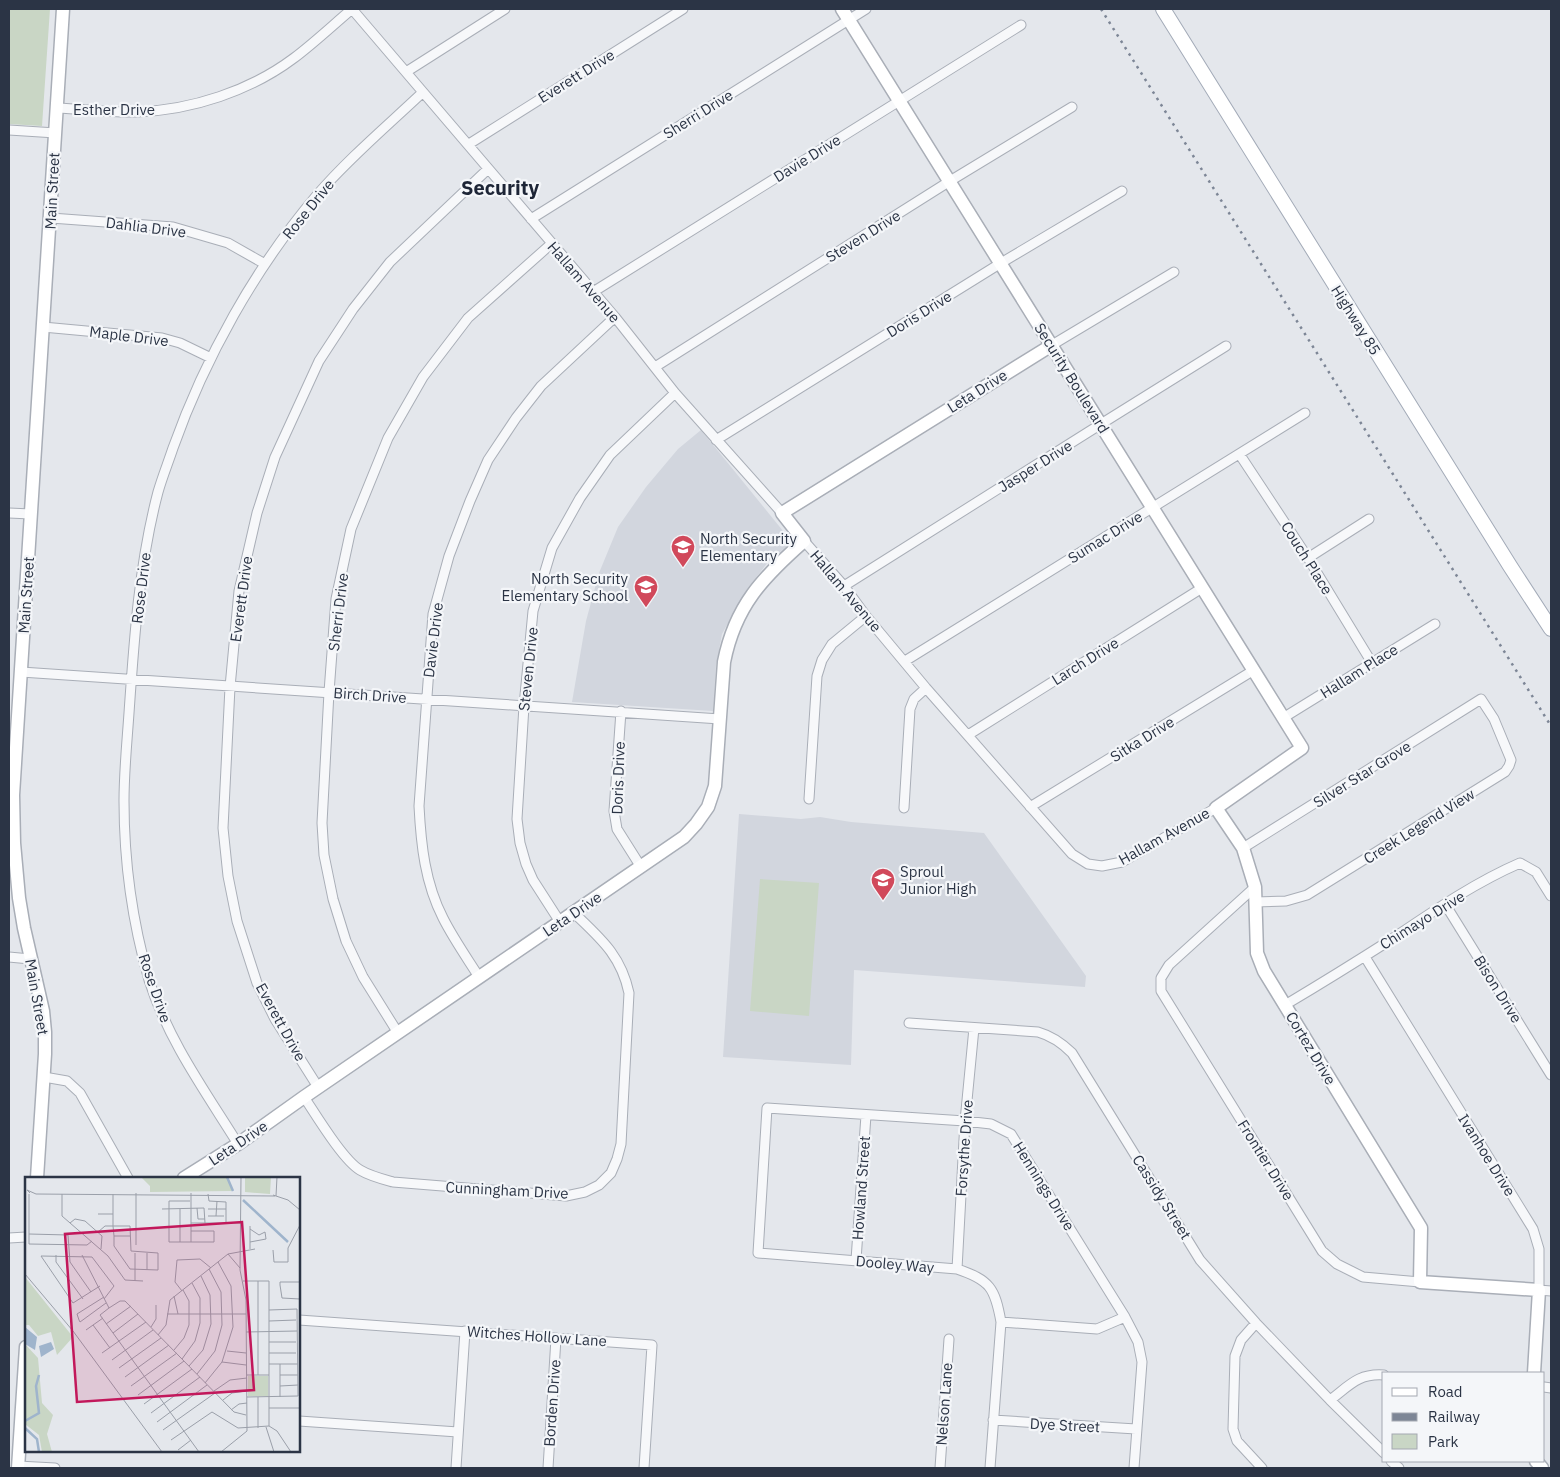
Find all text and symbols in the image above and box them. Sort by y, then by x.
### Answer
street label: Everett Drive [534,45,618,107]
street label: Sherri Drive [660,85,736,143]
street label: Esther Drive [73,100,155,119]
street label: Davie Drive [770,130,844,186]
street label: Main Street [40,152,64,230]
district label: Security [461,174,539,201]
street label: Rose Drive [278,175,338,243]
street label: Steven Drive [822,206,904,266]
street label: Dahlia Drive [105,213,187,241]
street label: Hallam Avenue [544,237,624,327]
street label: Highway 85 [1327,281,1385,359]
street label: Doris Drive [883,286,955,342]
street label: Security Boulevard [1030,319,1114,437]
street label: Maple Drive [88,322,170,350]
street label: Leta Drive [943,365,1011,417]
street label: Jasper Drive [994,436,1076,496]
street label: Sumac Drive [1064,507,1146,567]
street label: Couch Place [1277,518,1337,598]
place label: North Security Elementary [700,529,797,565]
school or university icon: North Security Elementary [670,534,696,568]
street label: Hallam Avenue [806,546,886,636]
street label: Rose Drive [127,551,155,625]
street label: Everett Drive [226,555,256,643]
street label: Main Street [14,556,38,634]
place label: North Security Elementary School [501,569,629,605]
street label: Sherri Drive [324,572,352,652]
school or university icon: North Security Elementary School [633,574,659,608]
street label: Davie Drive [419,601,447,679]
street label: Steven Drive [514,626,542,712]
street label: Larch Drive [1048,633,1122,689]
street label: Hallam Place [1317,640,1401,702]
street label: Birch Drive [333,683,407,707]
street label: Sitka Drive [1106,712,1178,766]
street label: Silver Star Grove [1310,736,1414,812]
street label: Doris Drive [607,741,629,815]
street label: Creek Legend View [1360,784,1479,868]
street label: Hallam Avenue [1115,803,1213,869]
place label: Sproul Junior High [900,862,977,898]
school or university icon: Sproul Junior High [870,867,896,901]
street label: Chimayo Drive [1376,886,1468,954]
street label: Leta Drive [539,887,605,941]
street label: Rose Drive [134,951,176,1025]
street label: Bison Drive [1470,952,1526,1026]
street label: Main Street [21,957,53,1037]
street label: Everett Drive [252,979,310,1065]
street label: Cortez Drive [1282,1008,1340,1088]
street label: Forsythe Drive [951,1099,977,1197]
street label: Ivanhoe Drive [1454,1110,1520,1200]
street label: Leta Drive [205,1116,271,1170]
street label: Frontier Drive [1234,1116,1298,1204]
street label: Howland Street [848,1135,874,1241]
street label: Hennings Drive [1009,1138,1079,1234]
street label: Cassidy Street [1128,1151,1196,1243]
inset map [25,1177,300,1452]
street label: Cunningham Drive [445,1177,569,1203]
street label: Dooley Way [855,1251,936,1277]
street label: Witches Hollow Lane [466,1322,608,1350]
street label: Borden Drive [539,1359,565,1447]
street label: Nelson Lane [932,1362,956,1446]
legend [1382,1372,1545,1462]
text: Road [1428,1382,1463,1401]
text: Railway [1428,1407,1481,1426]
street label: Dye Street [1029,1414,1101,1436]
text: Park [1428,1432,1458,1451]

